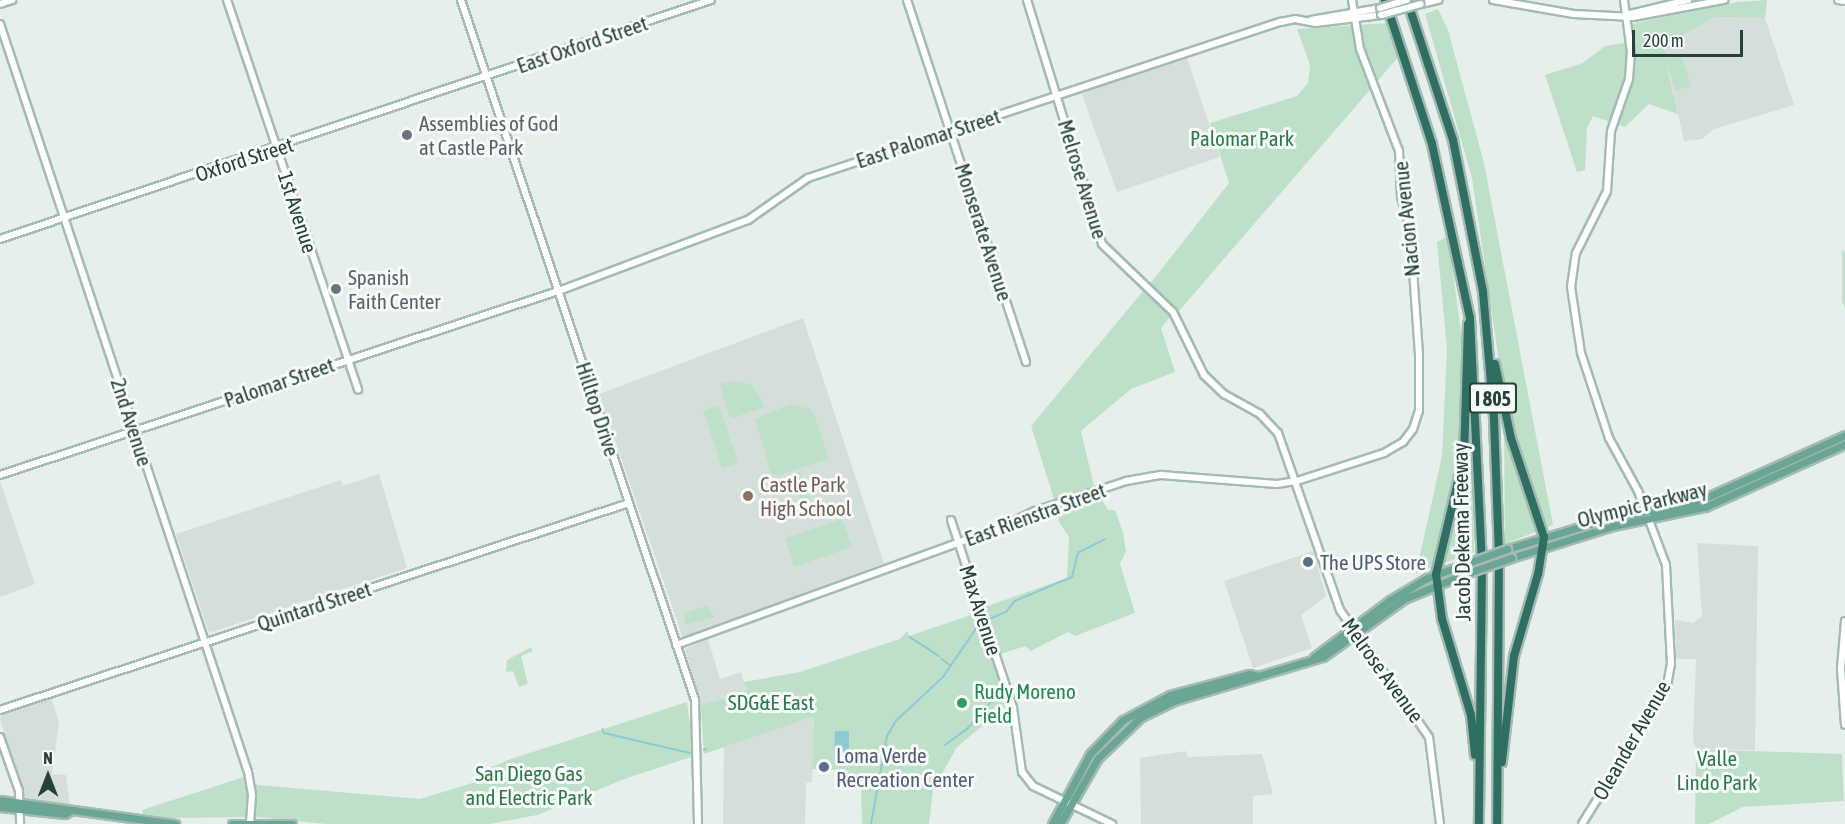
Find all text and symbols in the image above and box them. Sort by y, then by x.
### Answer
street label: East Oxford Street [513,10,651,78]
scale bar [1635,18,1746,56]
text: 200 m [1643,30,1684,51]
street label: East Palomar Street [853,103,1003,173]
place label: Assemblies of God at Castle Park [419,110,558,160]
street label: Melrose Avenue [1053,116,1113,242]
park label: Palomar Park [1190,125,1294,151]
marker: Assemblies of God at Castle Park [400,128,414,142]
street label: Oxford Street [192,131,296,187]
street label: Monserate Avenue [950,160,1018,304]
street label: Nacion Avenue [1387,160,1425,278]
street label: 1st Avenue [273,168,323,256]
place label: Spanish Faith Center [348,264,440,314]
marker: Spanish Faith Center [329,282,343,296]
street label: Palomar Street [221,351,337,413]
street label: Hilltop Drive [571,359,625,459]
street label: 2nd Avenue [106,375,158,469]
road number: I 805 [1468,381,1518,415]
street label: Jacob Dekema Freeway [1447,443,1475,621]
place label: Castle Park High School [760,471,851,521]
street label: Olympic Parkway [1575,476,1709,532]
street label: East Rienstra Street [961,477,1109,551]
marker: Castle Park High School [741,489,755,503]
place label: The UPS Store [1320,549,1426,575]
marker: The UPS Store [1301,555,1315,569]
street label: Max Avenue [955,562,1007,658]
street label: Quintard Street [254,576,374,636]
street label: Melrose Avenue [1337,613,1429,727]
street label: Oleander Avenue [1587,676,1675,804]
place label: Rudy Moreno Field [974,678,1076,728]
park label: SDG&E East [728,689,814,715]
marker: Rudy Moreno Field [955,696,969,710]
place label: Loma Verde Recreation Center [836,742,974,792]
park label: Valle Lindo Park [1677,745,1757,795]
north arrow [18,746,78,806]
text: N [43,749,53,767]
park label: San Diego Gas and Electric Park [465,760,593,810]
marker: Loma Verde Recreation Center [817,760,831,774]

